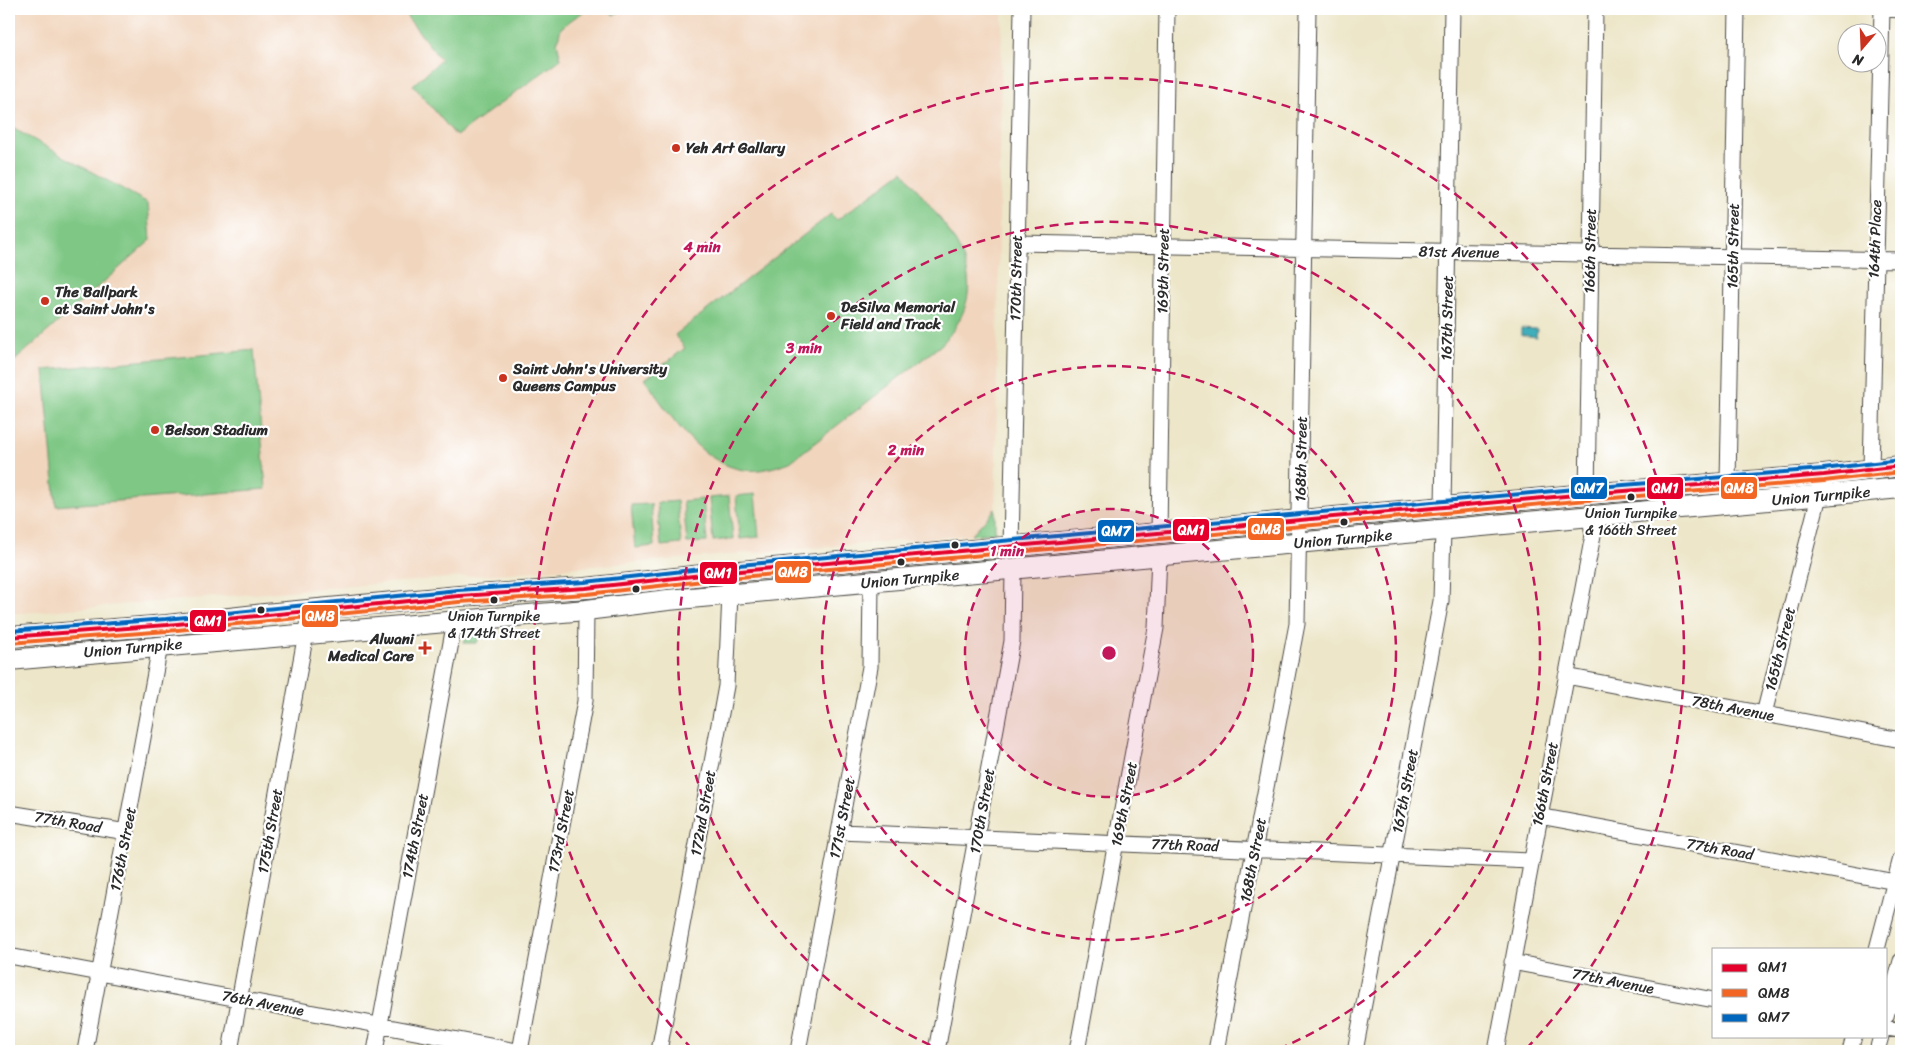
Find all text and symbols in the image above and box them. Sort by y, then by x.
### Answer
north arrow [1838,22,1888,72]
text: N [1849,46,1868,74]
place label: Yeh Art Gallary [686,135,786,161]
marker: Yeh Art Gallary [670,142,682,154]
street label: 164th Place [1861,199,1889,279]
street label: 165th Street [1719,202,1747,289]
street label: 166th Street [1576,208,1604,294]
street label: 169th Street [1149,227,1177,314]
text: 4 min [682,234,721,260]
street label: 170th Street [1002,234,1030,321]
street label: 81st Avenue [1418,238,1500,266]
street label: 167th Street [1433,275,1461,361]
place label: The Ballpark at Saint John's [54,279,155,322]
place label: DeSilva Memorial Field and Track [840,294,956,337]
marker: The Ballpark at Saint John's [39,295,51,307]
marker: DeSilva Memorial Field and Track [825,310,837,322]
text: 3 min [785,335,823,361]
place label: Saint John's University Queens Campus [512,356,668,399]
marker: Saint John's University Queens Campus [497,372,509,384]
street label: 168th Street [1287,415,1315,502]
place label: Belson Stadium [165,417,269,443]
marker: Belson Stadium [149,424,161,436]
text: 2 min [887,437,925,463]
line badge: QM7 [1570,476,1608,500]
text: QM7 [1573,476,1605,501]
line badge: QM1 [1646,476,1684,500]
text: QM1 [1650,476,1679,501]
line badge: QM8 [1720,476,1758,500]
text: QM8 [1723,476,1754,501]
street label: Union Turnpike [1771,479,1872,513]
marker: Union Turnpike & 166th Street [1626,492,1636,502]
place label: Union Turnpike & 166th Street [1585,501,1677,543]
line badge: QM8 [1247,517,1285,541]
text: QM8 [1250,517,1281,542]
unlabelled marker [1339,517,1349,527]
line badge: QM1 [1172,518,1210,542]
text: QM1 [1176,518,1205,543]
line badge: QM7 [1097,519,1135,543]
text: QM7 [1100,519,1132,544]
street label: Union Turnpike [1293,522,1394,556]
text: 1 min [990,538,1025,564]
unlabelled marker [950,540,960,550]
unlabelled marker [896,557,906,567]
line badge: QM8 [774,560,812,584]
text: QM8 [777,560,808,585]
line badge: QM1 [699,561,738,585]
text: QM1 [703,561,732,586]
street label: Union Turnpike [860,562,961,596]
unlabelled marker [631,584,641,594]
marker: Union Turnpike & 174th Street [489,595,499,605]
line badge: QM8 [301,604,339,628]
text: QM8 [304,604,335,629]
place label: Union Turnpike & 174th Street [447,604,541,646]
street label: 165th Street [1757,604,1803,694]
unlabelled marker [256,605,266,615]
line badge: QM1 [189,609,227,633]
text: QM1 [193,609,222,634]
place label: Alwani Medical Care [327,626,415,669]
street label: Union Turnpike [83,631,184,665]
marker: Alwani Medical Care [418,641,432,655]
centre of rings [1100,644,1118,662]
street label: 78th Avenue [1689,687,1777,729]
street label: 166th Street [1524,739,1566,828]
street label: 167th Street [1384,746,1426,835]
street label: 169th Street [1103,759,1145,849]
street label: 170th Street [962,766,1002,856]
street label: 172nd Street [683,767,723,858]
street label: 171st Street [821,775,863,861]
street label: 175th Street [250,786,290,876]
street label: 173rd Street [540,786,582,875]
street label: 174th Street [394,791,436,881]
street label: 77th Road [32,803,105,841]
street label: 176th Street [102,804,144,893]
street label: 168th Street [1232,815,1274,905]
street label: 77th Road [1684,830,1757,868]
street label: 77th Road [1151,831,1220,859]
legend [1712,948,1888,1038]
text: QM1 [1758,954,1787,980]
street label: 77th Avenue [1570,960,1656,1002]
text: QM8 [1758,980,1790,1006]
street label: 76th Avenue [220,982,306,1024]
text: QM7 [1758,1004,1791,1030]

